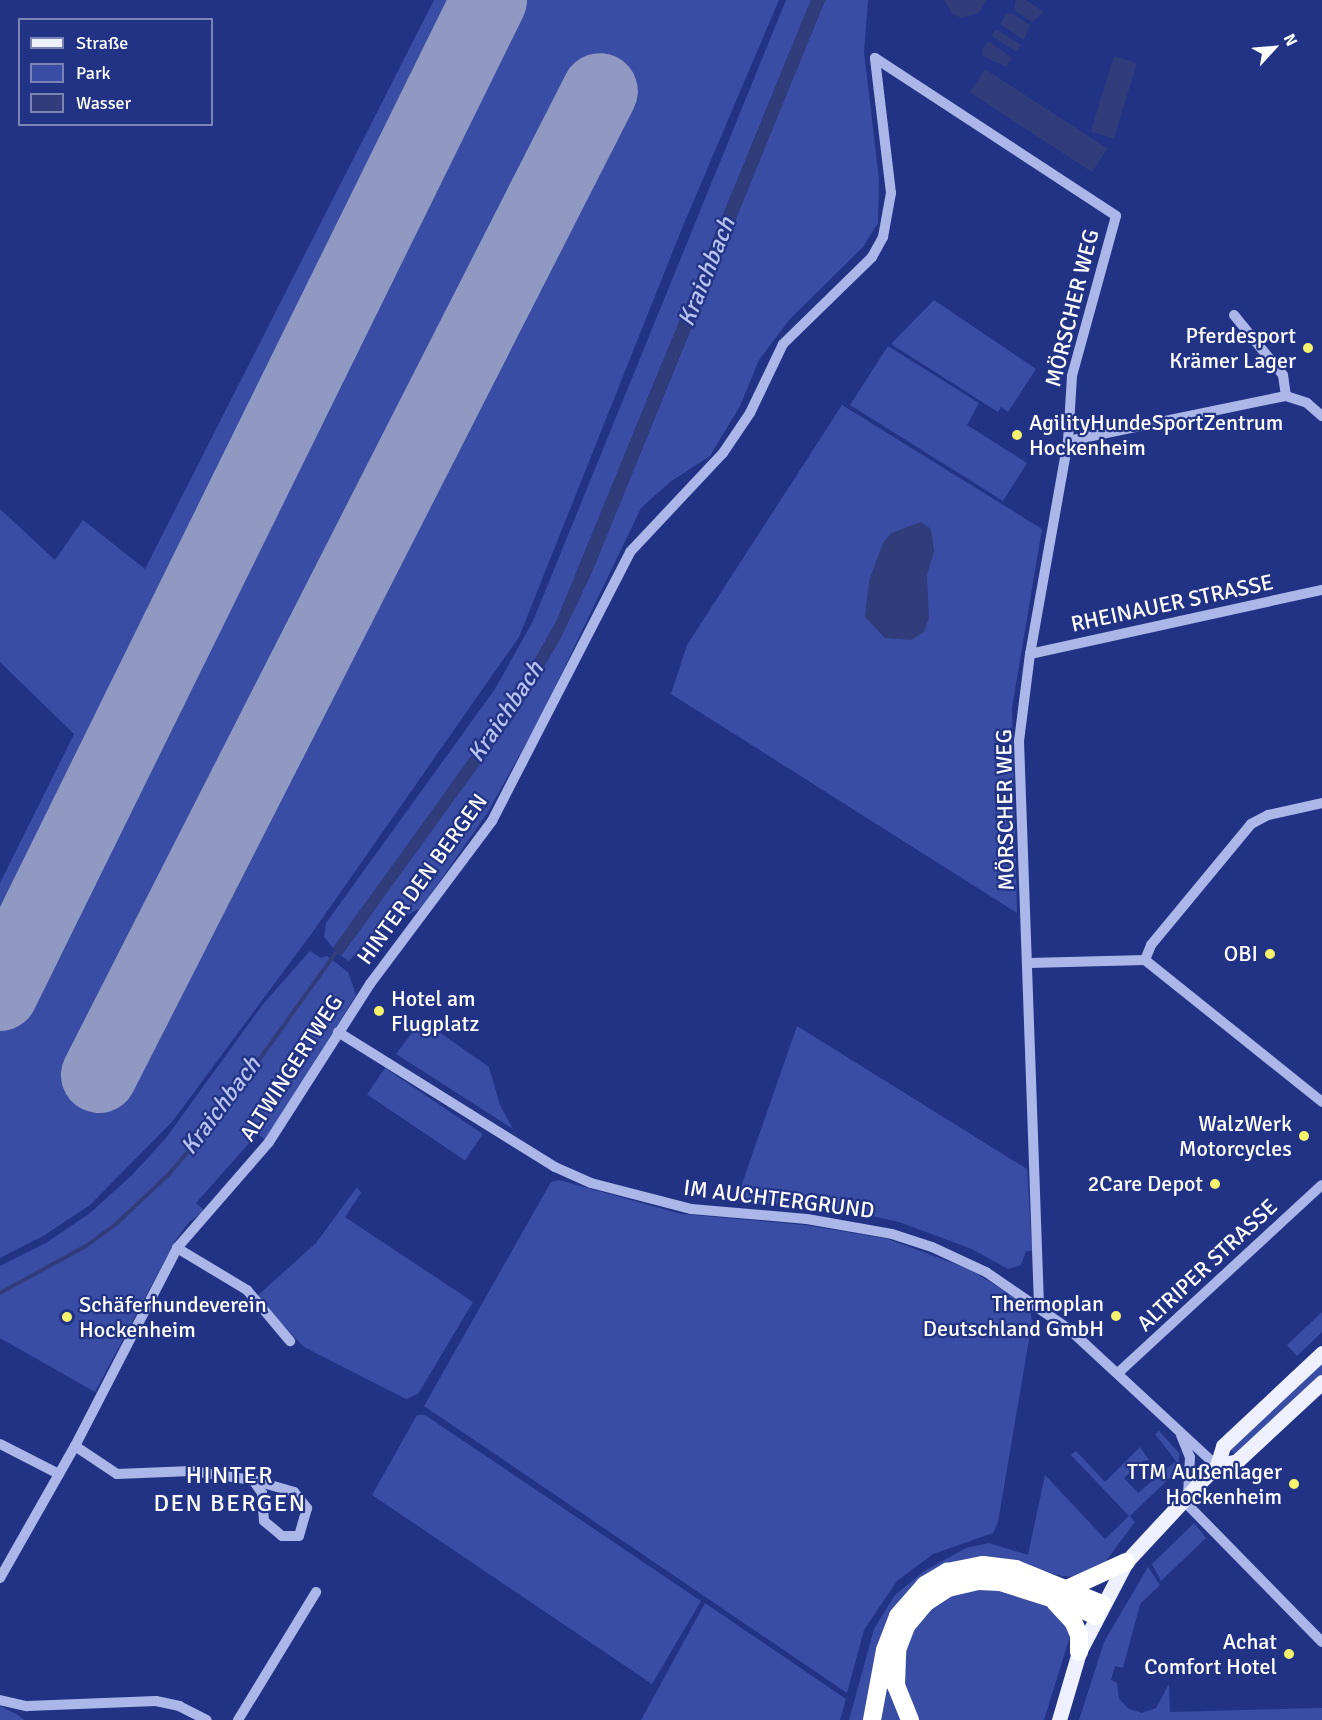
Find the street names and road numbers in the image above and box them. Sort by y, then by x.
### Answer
street label: MÖRSCHER WEG [1040,227,1104,389]
street label: RHEINAUER STRASSE [1068,569,1276,637]
street label: MÖRSCHER WEG [990,729,1020,891]
street label: HINTER DEN BERGEN [351,789,493,969]
street label: ALTWINGERTWEG [234,990,348,1146]
street label: IM AUCHTERGRUND [682,1174,876,1224]
street label: ALTRIPER STRASSE [1131,1193,1283,1337]

